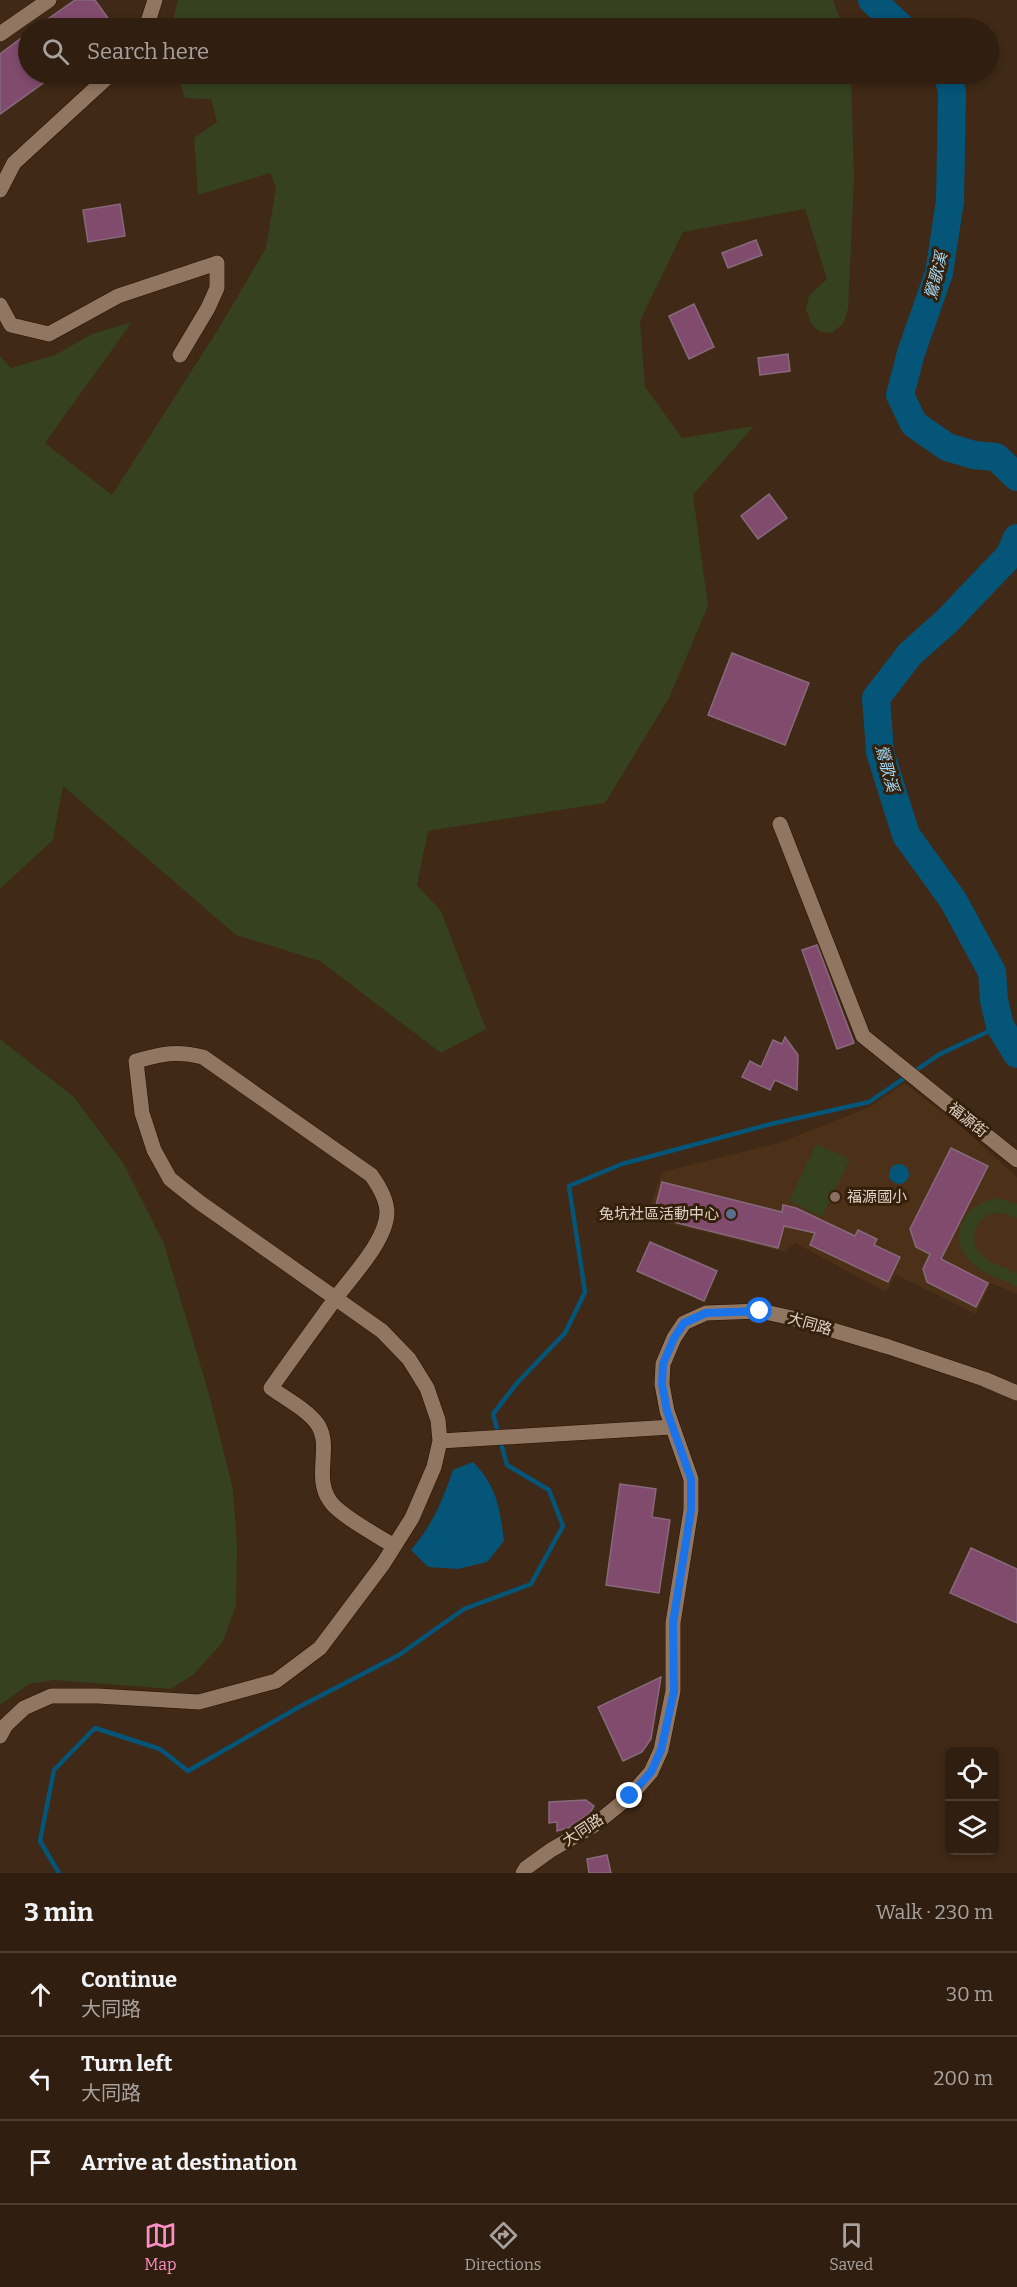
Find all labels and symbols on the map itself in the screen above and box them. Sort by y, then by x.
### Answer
water label: 鶯歌溪 [921,248,952,302]
water label: 鶯歌溪 [872,742,903,796]
street label: 福源街 [945,1099,991,1141]
place label: 福源國小 [847,1188,907,1206]
marker: 福源國小 [828,1190,842,1204]
place label: 兔坑社區活動中心 [599,1205,719,1223]
marker: 兔坑社區活動中心 [724,1207,738,1221]
route start [746,1297,772,1323]
street label: 大同路 [786,1309,834,1339]
route end [616,1782,642,1808]
street label: 大同路 [559,1810,607,1850]

